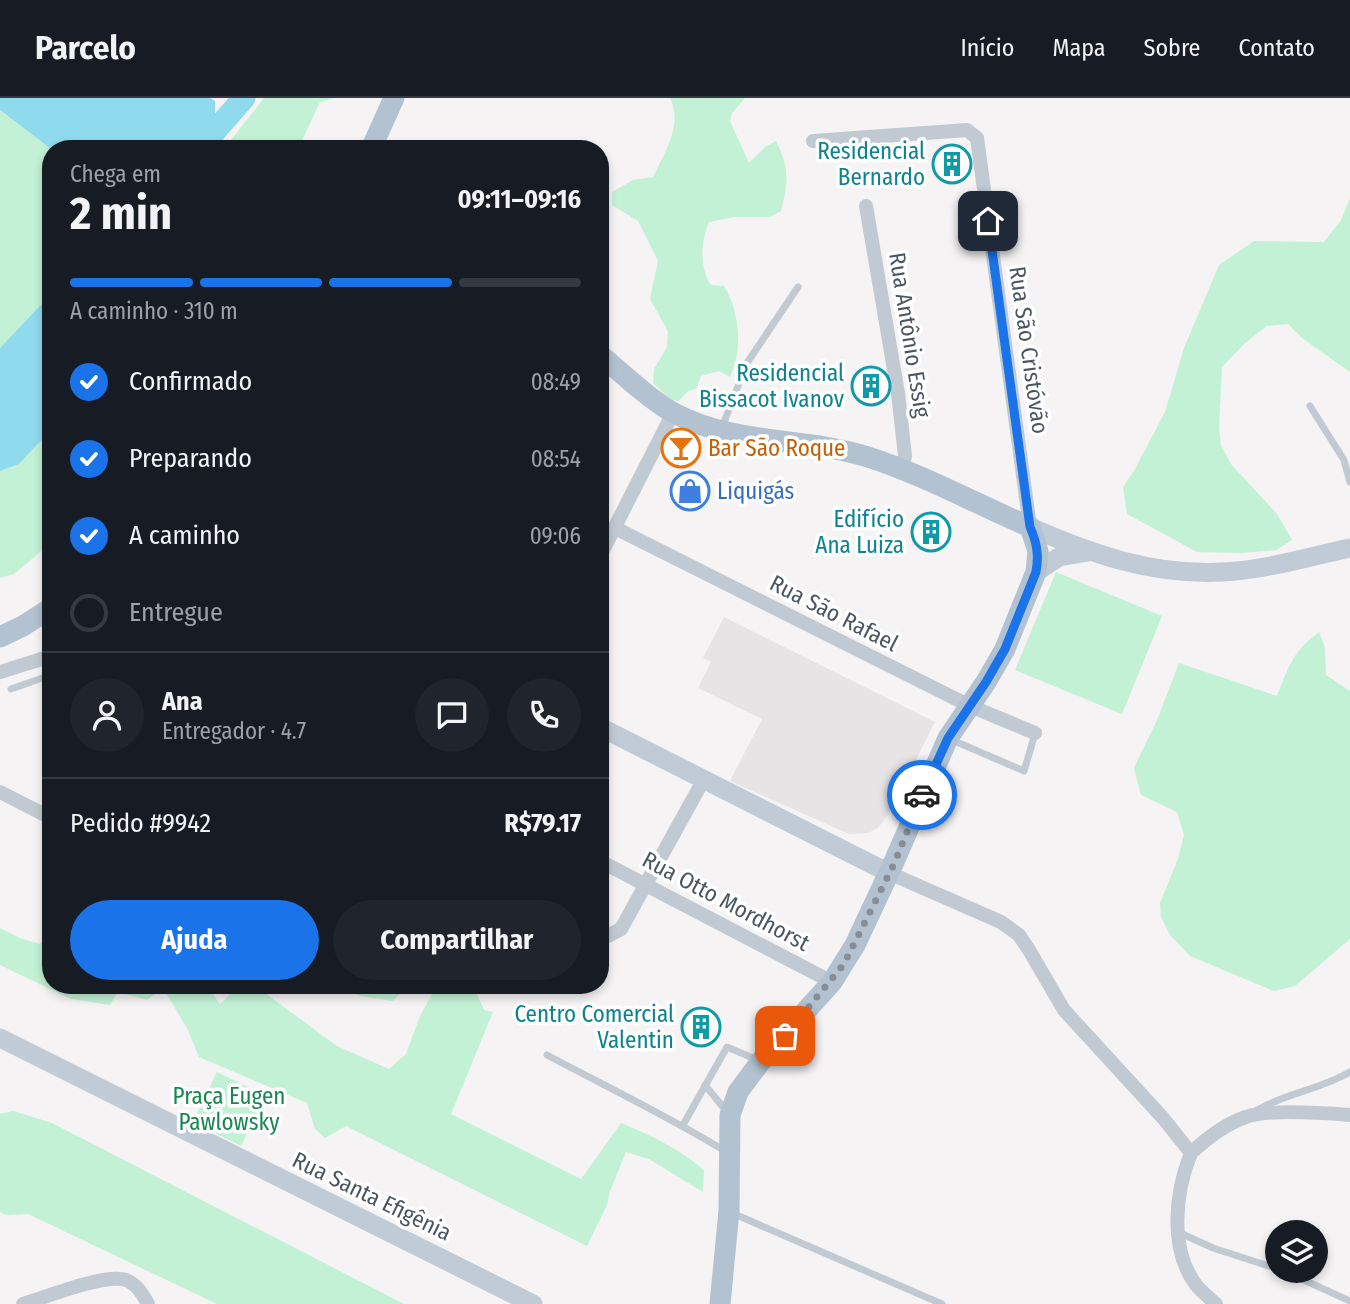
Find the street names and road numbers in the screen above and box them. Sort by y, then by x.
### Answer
street label: Rua Antônio Essig [883,250,937,420]
street label: Rua São Cristóvão [1003,264,1055,436]
street label: Rua São Rafael [765,569,903,657]
street label: Rua Otto Mordhorst [638,845,815,957]
street label: Rua Santa Efigênia [288,1145,456,1247]

